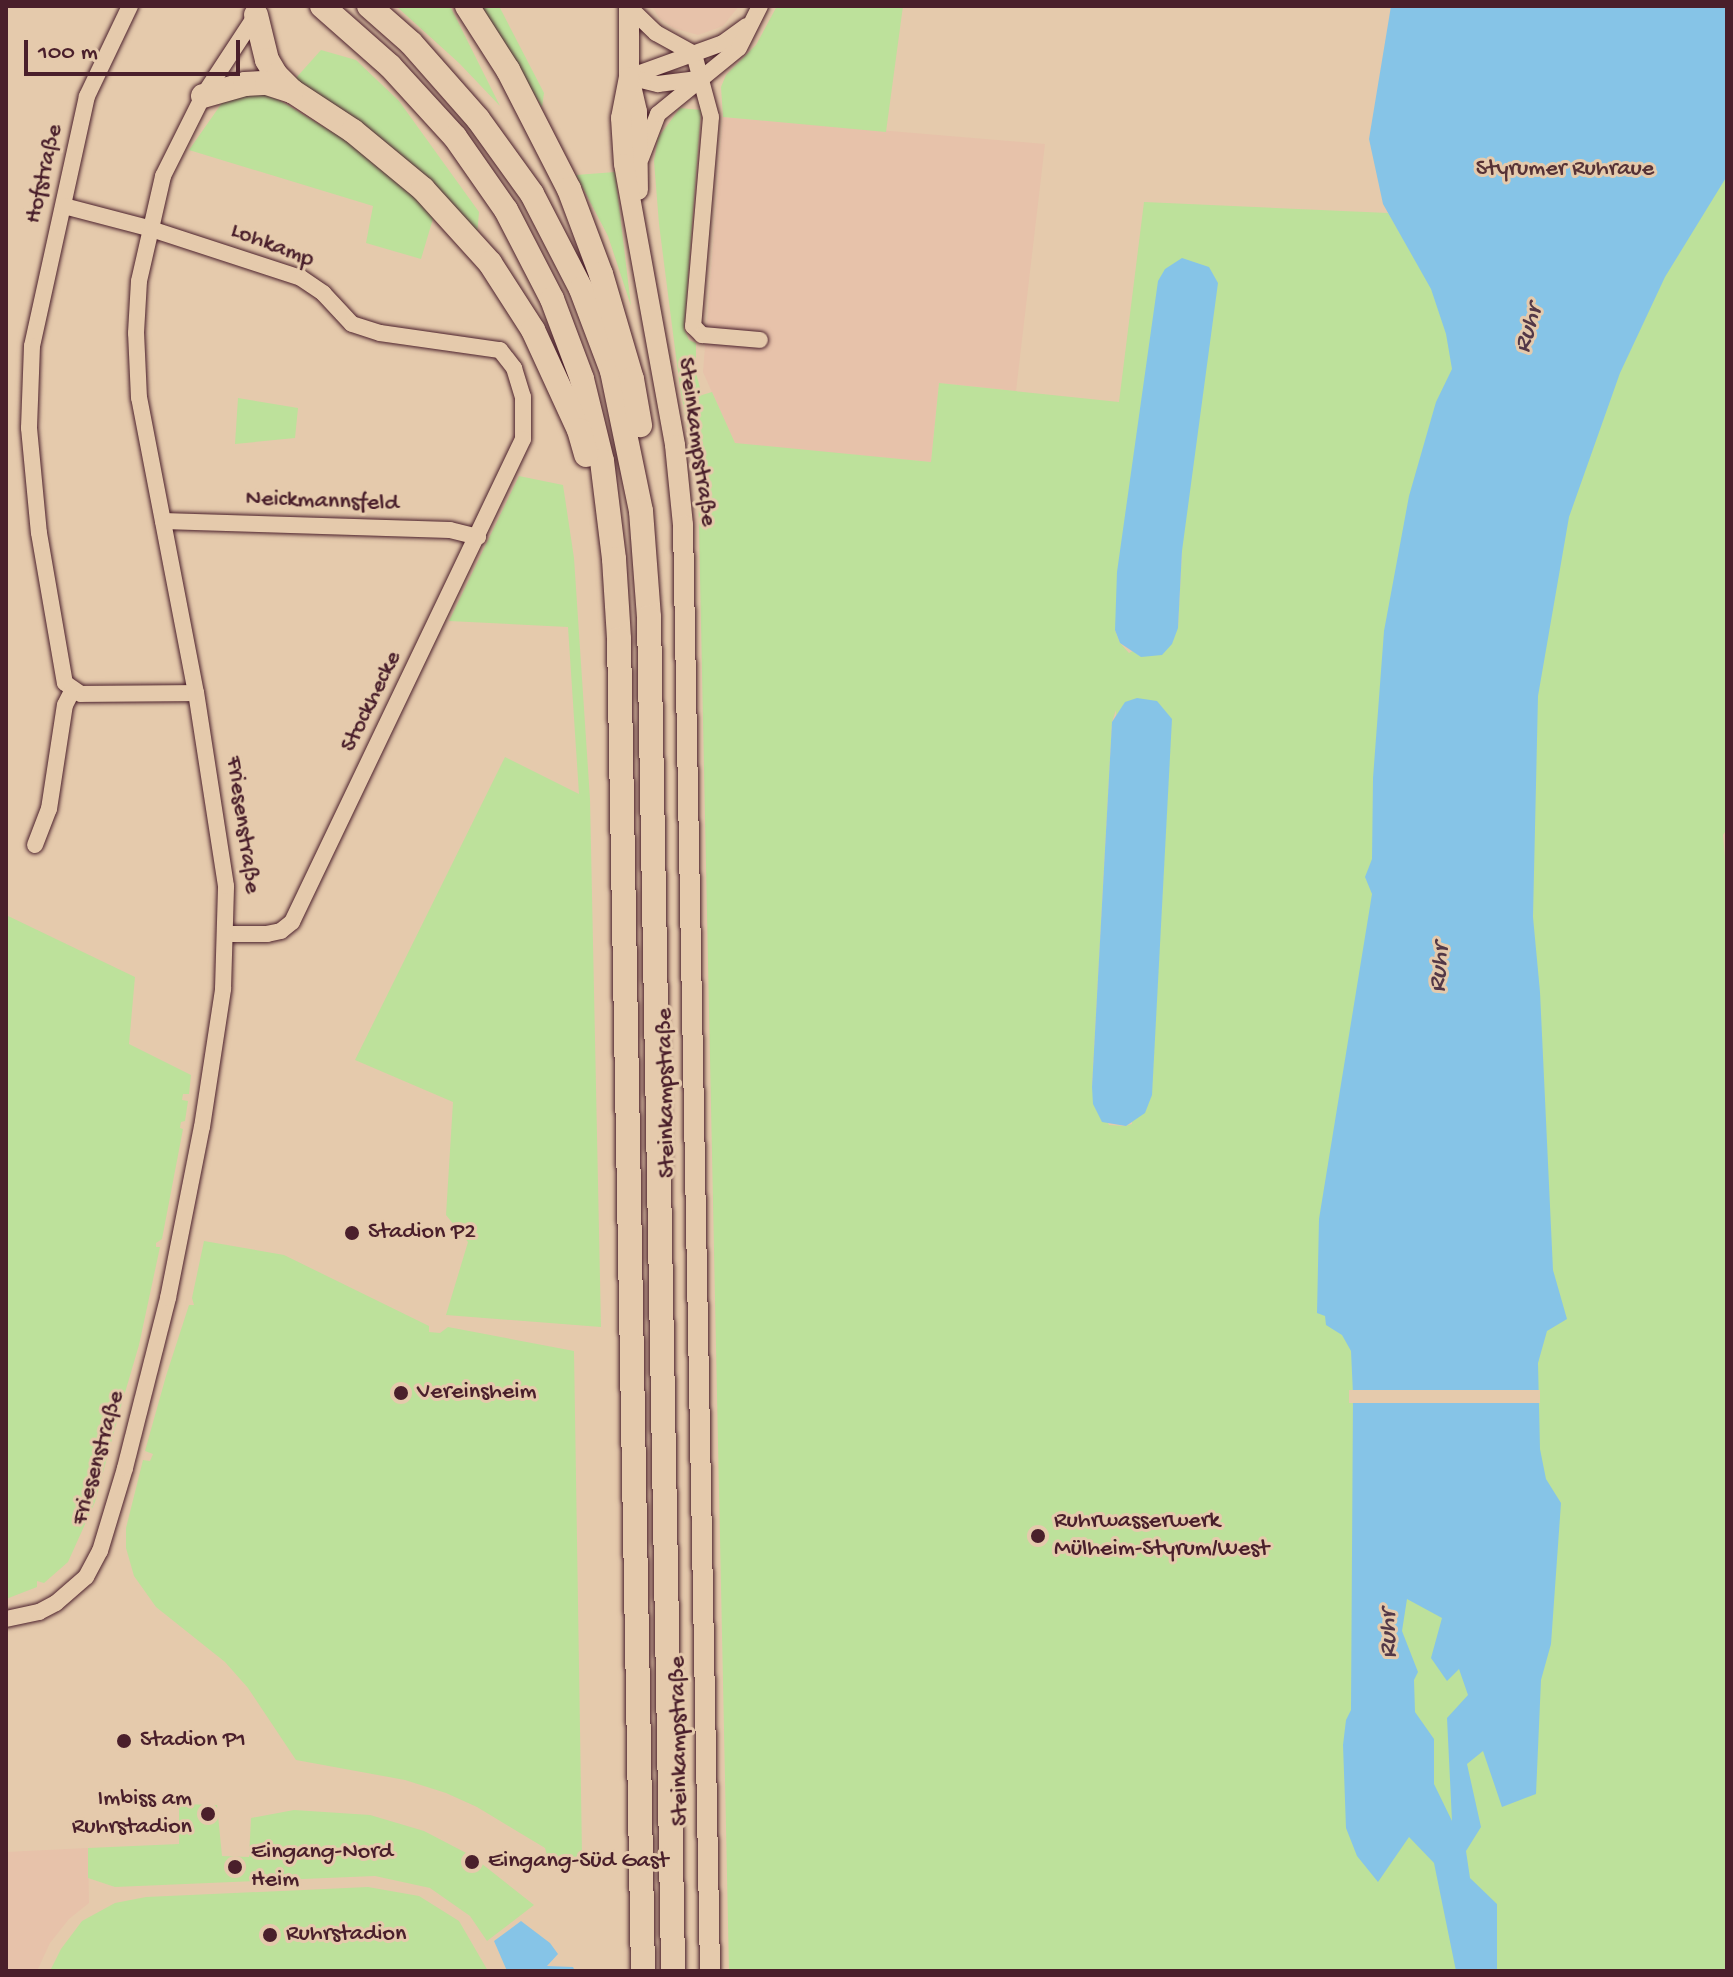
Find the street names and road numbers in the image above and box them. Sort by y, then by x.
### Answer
street label: Hofstraße [20,122,70,226]
street label: Lohkamp [226,217,318,275]
street label: Steinkampstraße [670,356,722,528]
street label: Neickmannsfeld [245,485,399,519]
street label: Stockhecke [335,647,409,757]
street label: Friesenstraße [218,754,266,896]
street label: Steinkampstraße [651,1008,683,1178]
street label: Friesenstraße [66,1387,132,1529]
street label: Steinkampstraße [664,1656,696,1826]

